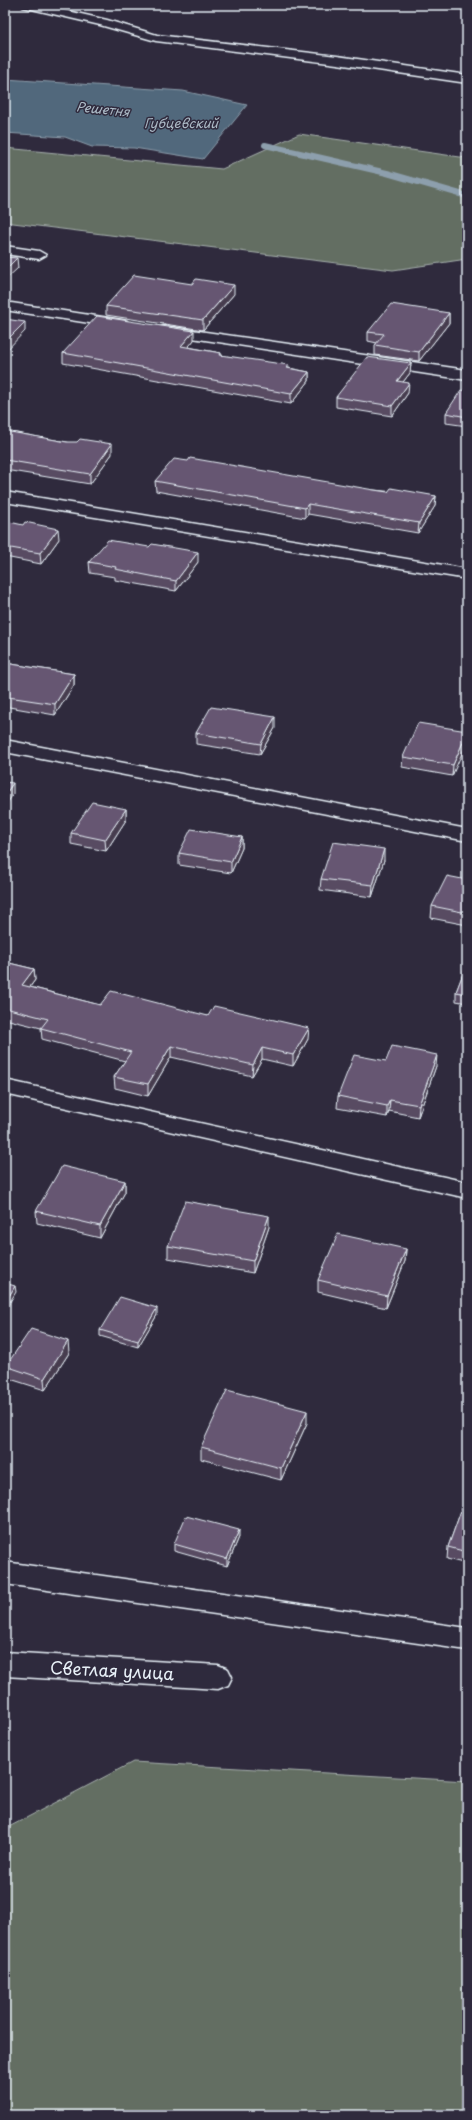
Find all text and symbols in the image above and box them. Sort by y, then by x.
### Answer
water label: Решетня [75,96,132,121]
water label: Губцевский [144,113,220,132]
street label: Светлая улица [49,1654,175,1686]

